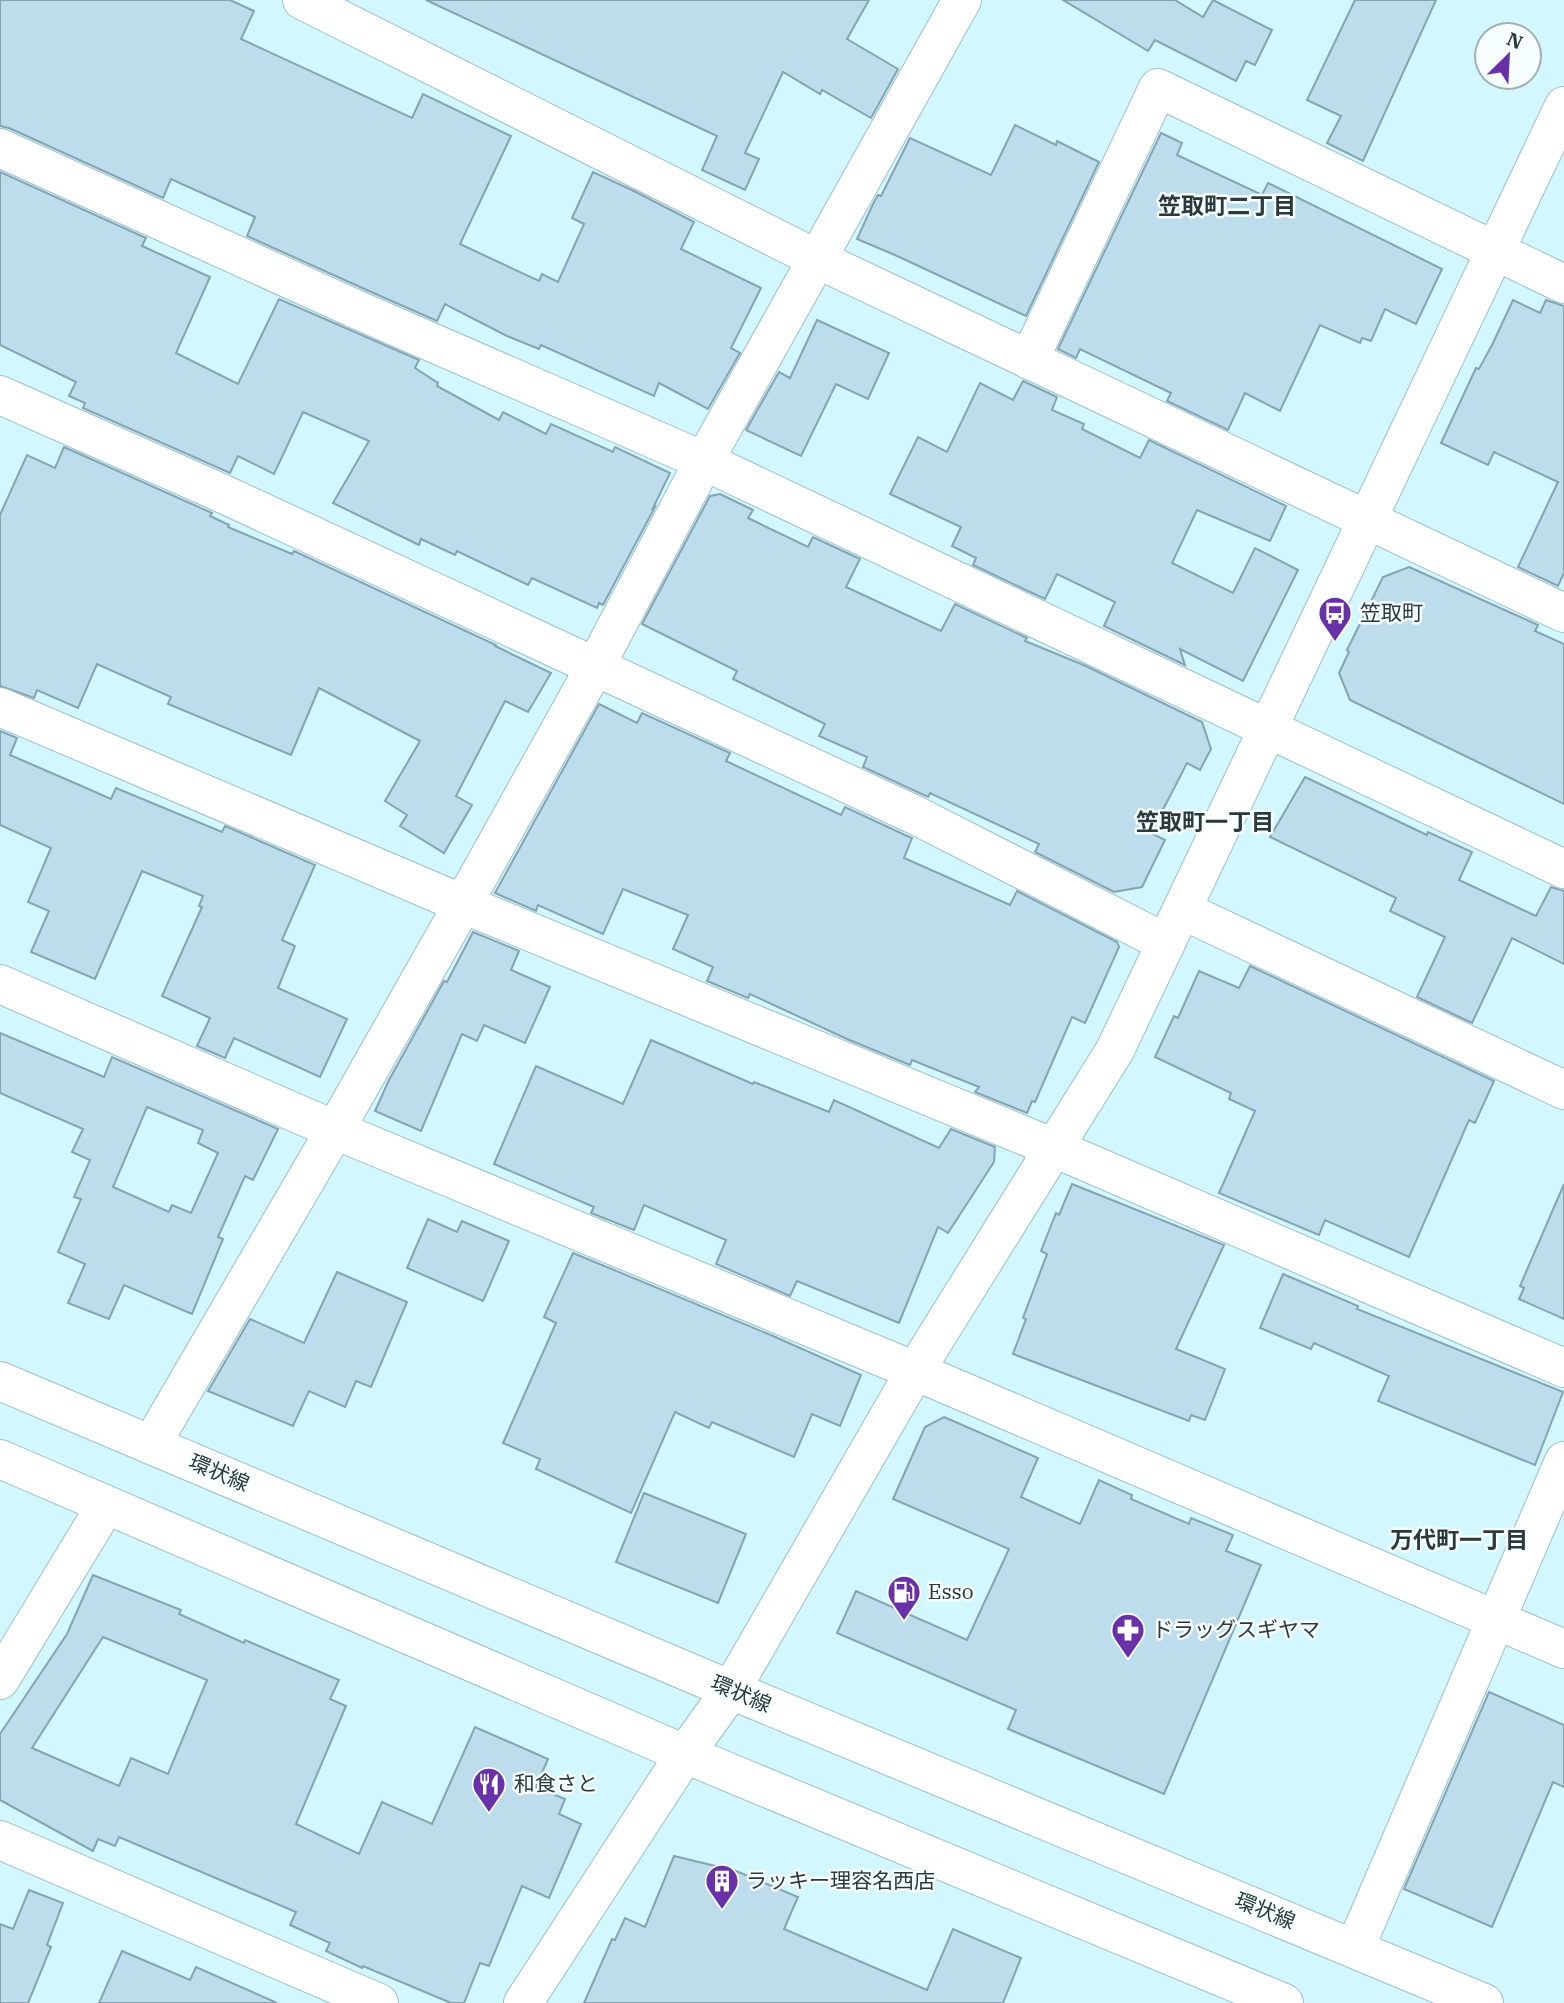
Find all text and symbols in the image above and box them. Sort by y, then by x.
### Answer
north arrow [1473,21,1543,91]
text: N [1503,26,1527,54]
district label: 笠取町二丁目 [1158,190,1296,220]
bus stop icon: 笠取町 [1316,594,1354,643]
place label: 笠取町 [1360,598,1423,626]
district label: 笠取町一丁目 [1136,806,1274,836]
street label: 環状線 [185,1447,254,1497]
district label: 万代町一丁目 [1390,1524,1528,1554]
fuel station icon: Esso [885,1573,923,1622]
place label: Esso [928,1577,974,1605]
pharmacy icon: ドラッグスギヤマ [1109,1611,1147,1660]
place label: ドラッグスギヤマ [1152,1615,1320,1643]
street label: 環状線 [707,1668,776,1718]
restaurant icon: 和食さと [470,1765,508,1814]
place label: 和食さと [514,1769,598,1797]
building icon: ラッキー理容名西店 [703,1862,741,1911]
place label: ラッキー理容名西店 [746,1866,935,1894]
street label: 環状線 [1231,1885,1300,1935]

